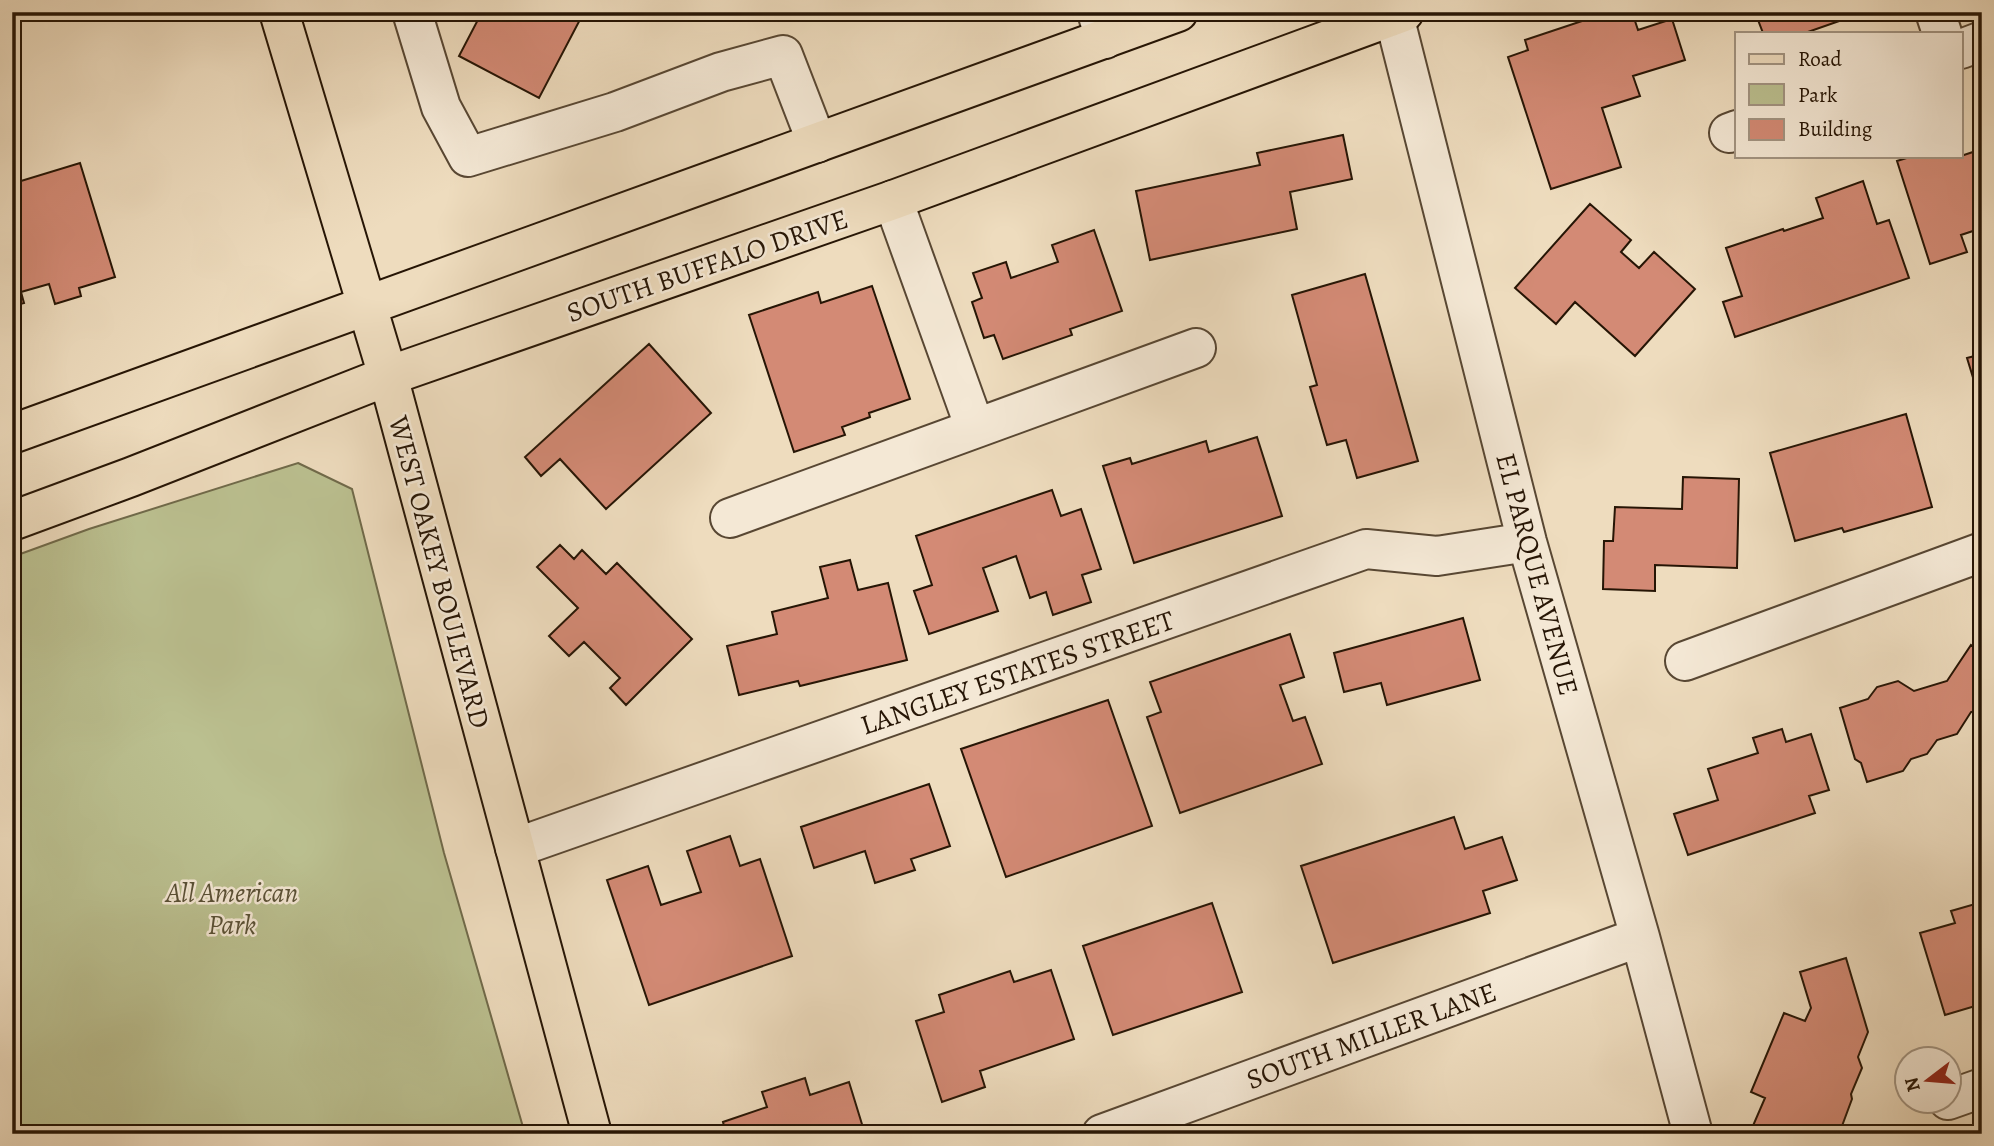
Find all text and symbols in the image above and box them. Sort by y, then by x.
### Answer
legend [1735,32,1962,158]
text: Road [1798,45,1842,73]
text: Park [1798,81,1838,109]
text: Building [1798,115,1873,143]
street label: SOUTH BUFFALO DRIVE [562,200,853,332]
street label: WEST OAKEY BOULEVARD [379,411,499,733]
street label: EL PARQUE AVENUE [1486,449,1588,700]
street label: LANGLEY ESTATES STREET [855,601,1179,745]
park label: All American Park [164,874,298,944]
street label: SOUTH MILLER LANE [1241,973,1502,1099]
north arrow [1892,1044,1962,1114]
text: N [1898,1074,1927,1095]

